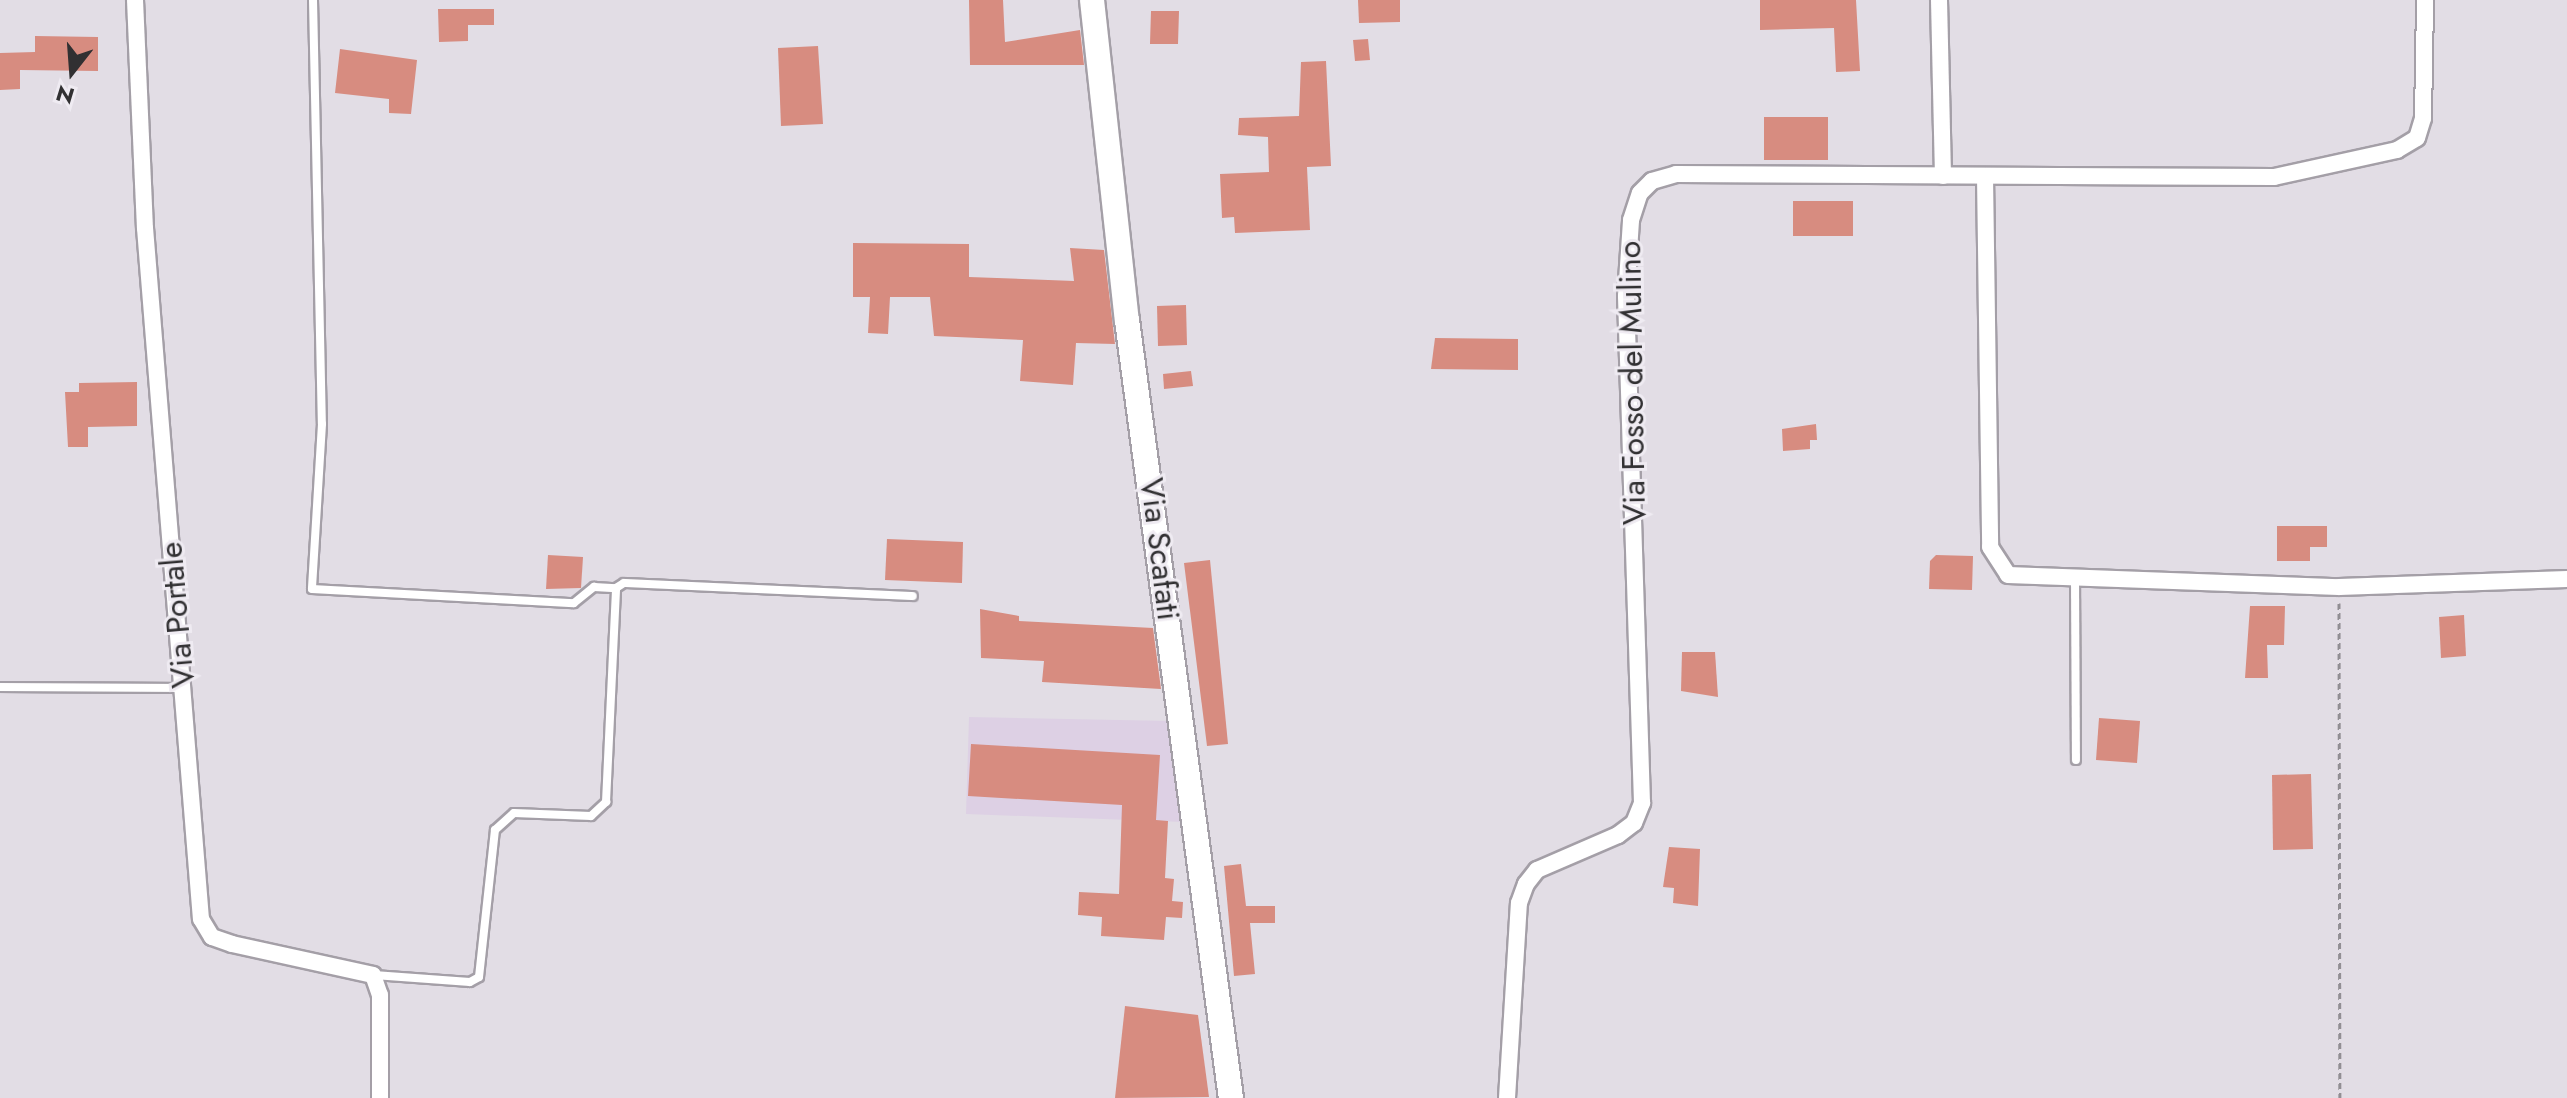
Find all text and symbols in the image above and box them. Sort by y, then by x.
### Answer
north arrow [32,32,112,112]
text: N [52,77,78,113]
street label: Via Fosso del Mulino [1610,241,1654,525]
street label: Via Scafati [1132,476,1188,622]
street label: Via Portale [151,540,203,690]

